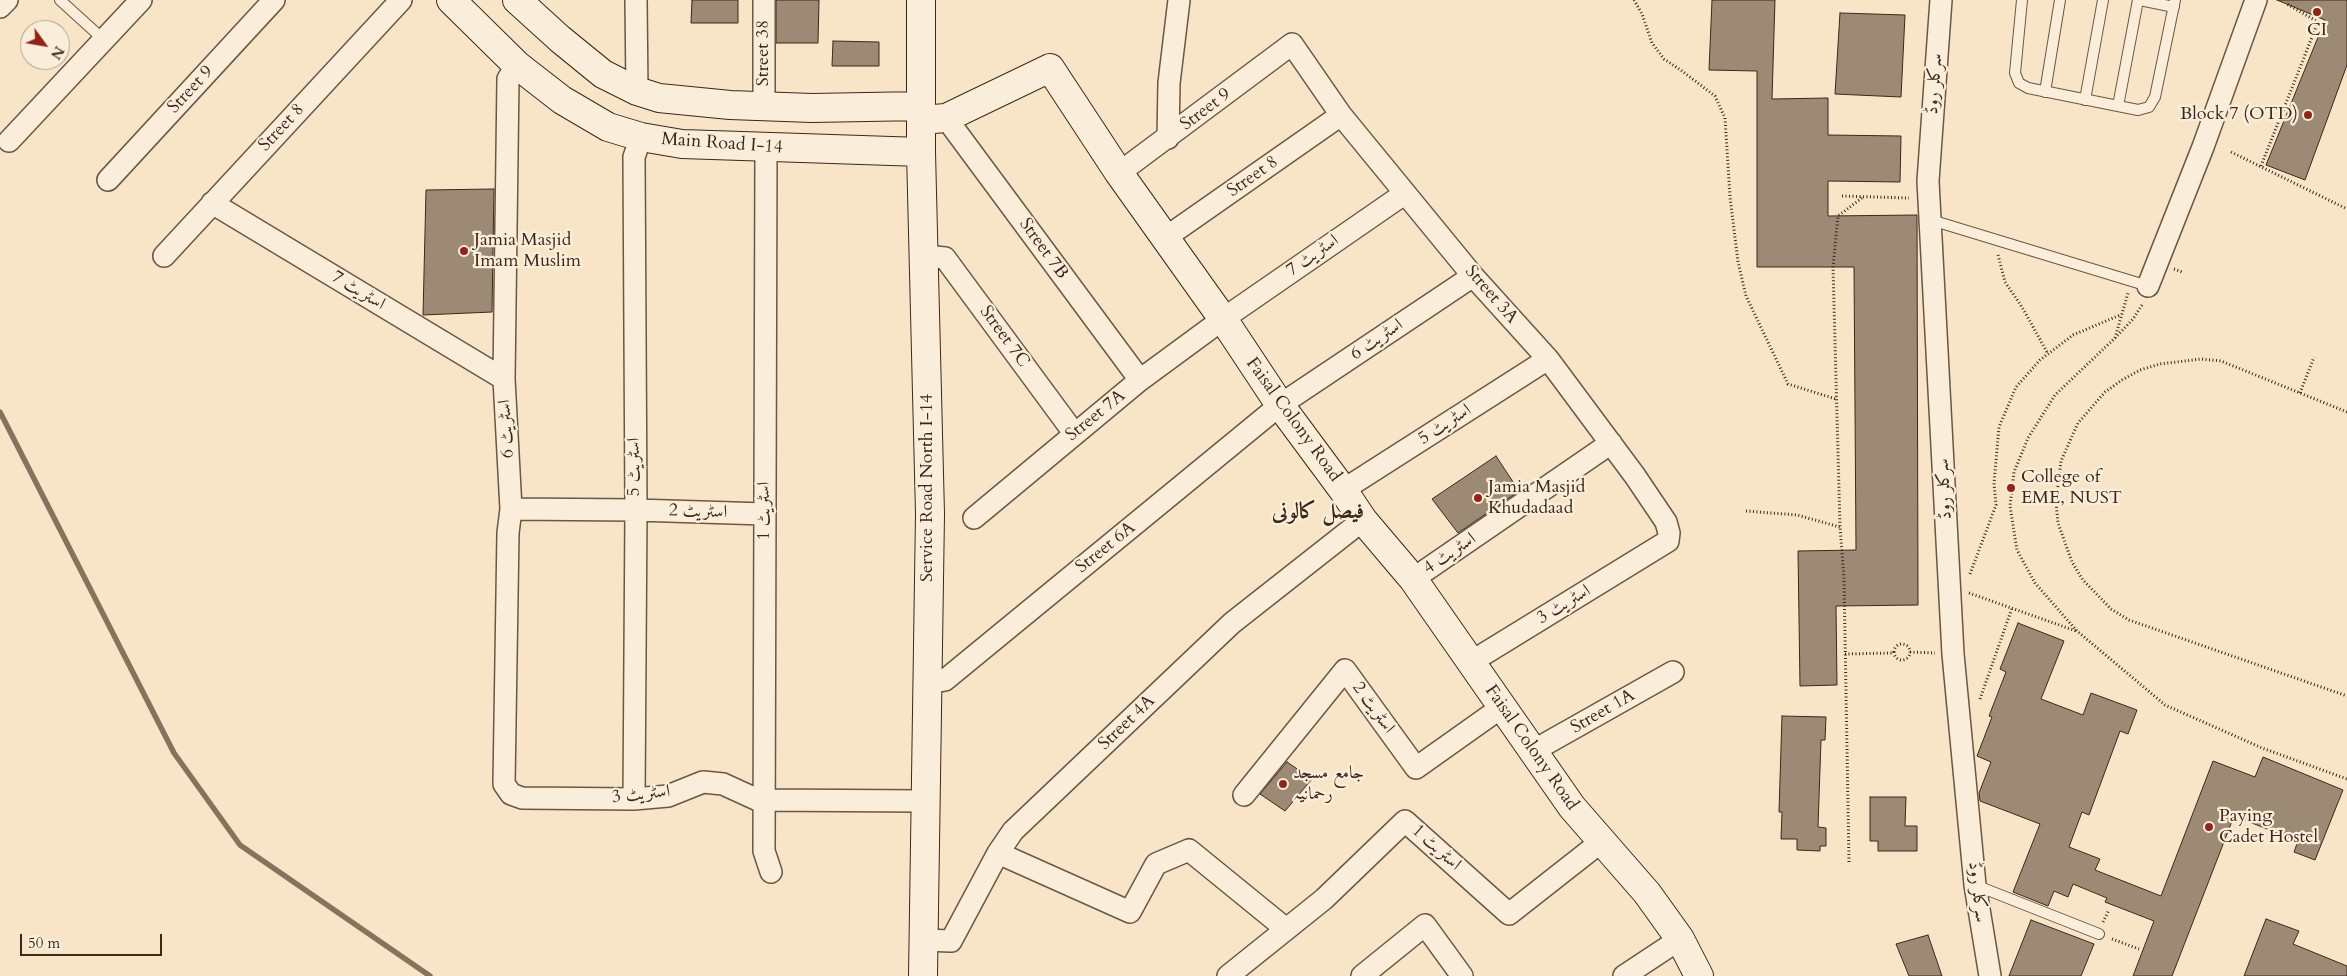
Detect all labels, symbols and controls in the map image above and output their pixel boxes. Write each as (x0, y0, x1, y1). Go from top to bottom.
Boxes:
marker: CI (2311, 6, 2323, 18)
north arrow (20, 20, 70, 70)
street label: Street 38 (753, 20, 775, 86)
place label: CI (2307, 20, 2327, 42)
text: N (46, 42, 69, 63)
street label: سرکلر روڈ (1922, 53, 1948, 115)
street label: Street 9 (164, 62, 218, 118)
street label: Street 9 (1177, 84, 1235, 136)
street label: Street 8 (255, 100, 309, 156)
place label: Block 7 (OTD) (2180, 104, 2298, 126)
marker: Block 7 (OTD) (2302, 109, 2314, 121)
street label: Main Road I-14 (660, 129, 784, 159)
street label: Street 8 (1223, 152, 1283, 202)
street label: Street 7B (1014, 215, 1072, 283)
place label: Jamia Masjid Imam Muslim (474, 230, 581, 272)
street label: اسٹریٹ 7 (1283, 230, 1343, 282)
marker: Jamia Masjid Imam Muslim (458, 245, 470, 257)
street label: Street 3A (1460, 261, 1522, 329)
street label: اسٹریٹ 7 (327, 267, 389, 315)
street label: Street 7C (974, 302, 1034, 372)
street label: اسٹریٹ 6 (1347, 315, 1407, 365)
street label: Faisal Colony Road (1241, 354, 1345, 486)
street label: Street 7A (1062, 386, 1130, 446)
street label: Service Road North I-14 (917, 394, 939, 582)
street label: اسٹریٹ 6 (495, 399, 519, 459)
street label: اسٹریٹ 5 (1414, 400, 1476, 450)
street label: اسٹریٹ 5 (624, 438, 646, 496)
street label: سرکلر روڈ (1933, 458, 1957, 520)
place label: College of EME, NUST (2021, 467, 2122, 509)
place label: Jamia Masjid Khudadaad (1488, 477, 1585, 520)
street label: اسٹریٹ 1 (754, 482, 776, 540)
marker: College of EME, NUST (2005, 482, 2017, 494)
marker: Jamia Masjid Khudadaad (1472, 492, 1484, 504)
street label: اسٹریٹ 2 (668, 500, 728, 524)
district label: فیصل کالونی (1272, 500, 1364, 526)
street label: Street 6A (1072, 518, 1140, 578)
street label: اسٹریٹ 4 (1420, 529, 1480, 579)
street label: اسٹریٹ 3 (1533, 581, 1595, 629)
street label: اسٹریٹ 2 (1347, 678, 1399, 738)
street label: Faisal Colony Road (1480, 681, 1582, 815)
street label: Street 1A (1567, 685, 1639, 739)
street label: Street 4A (1094, 691, 1160, 755)
place label: جامع مسجد رحمانیہ (1293, 763, 1364, 806)
marker: جامع مسجد رحمانیہ (1277, 778, 1289, 790)
street label: اسٹریٹ 3 (611, 781, 671, 809)
place label: Paying Cadet Hostel (2219, 806, 2318, 849)
street label: اسٹریٹ 1 (1407, 820, 1465, 876)
marker: Paying Cadet Hostel (2203, 821, 2215, 833)
street label: سرکلر روڈ (1963, 860, 1991, 924)
scale bar (22, 924, 165, 956)
text: 50 m (28, 933, 60, 953)

